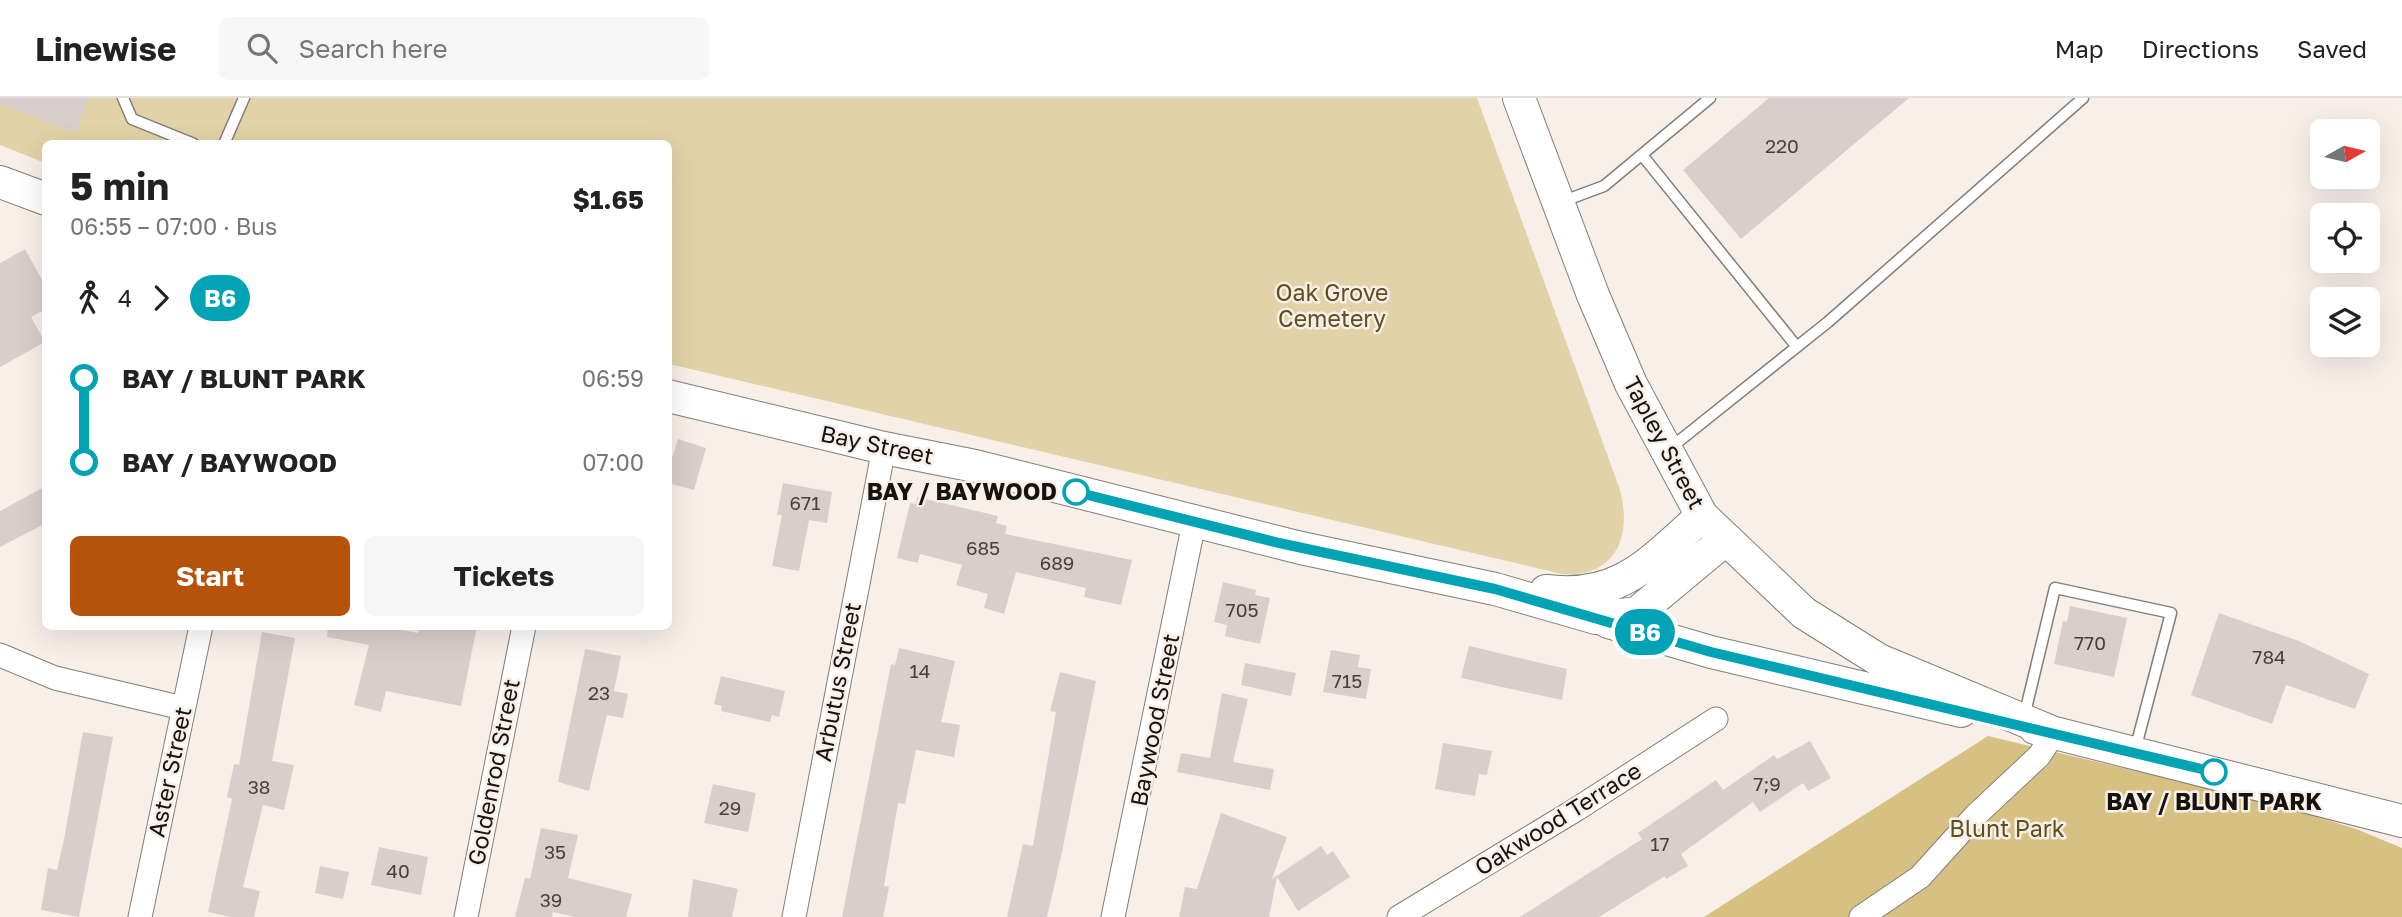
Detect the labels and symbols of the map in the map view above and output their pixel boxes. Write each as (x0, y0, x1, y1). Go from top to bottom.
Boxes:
north arrow (2310, 119, 2380, 189)
house number: 220 (1765, 134, 1799, 157)
park label: Oak Grove Cemetery (1276, 278, 1388, 332)
street label: Tapley Street (1618, 371, 1712, 514)
street label: Bay Street (818, 418, 936, 470)
place label: BAY / BAYWOOD (867, 477, 1057, 505)
marker: BAY / BAYWOOD (1063, 479, 1089, 505)
house number: 671 (790, 491, 820, 514)
house number: 685 (966, 536, 1000, 559)
house number: 689 (1040, 551, 1074, 574)
house number: 705 (1226, 598, 1258, 621)
street label: Arbutus Street (808, 600, 866, 764)
line badge: B6 (1614, 609, 1676, 655)
street label: Baywood Street (1124, 631, 1184, 809)
house number: 770 (2074, 631, 2106, 654)
house number: 784 (2252, 645, 2286, 668)
house number: 14 (910, 659, 930, 682)
house number: 715 (1332, 669, 1362, 692)
street label: Goldenrod Street (461, 676, 525, 867)
house number: 23 (588, 681, 610, 704)
street label: Aster Street (142, 704, 197, 840)
street label: Oakwood Terrace (1469, 756, 1646, 881)
marker: BAY / BLUNT PARK (2201, 759, 2227, 785)
house number: 7;9 (1753, 772, 1781, 795)
house number: 38 (248, 775, 270, 798)
place label: BAY / BLUNT PARK (2106, 787, 2322, 815)
house number: 29 (719, 796, 741, 819)
park label: Blunt Park (1949, 814, 2065, 842)
house number: 17 (1650, 832, 1670, 855)
house number: 35 (544, 840, 566, 863)
house number: 40 (386, 859, 410, 882)
house number: 39 (540, 888, 562, 911)

